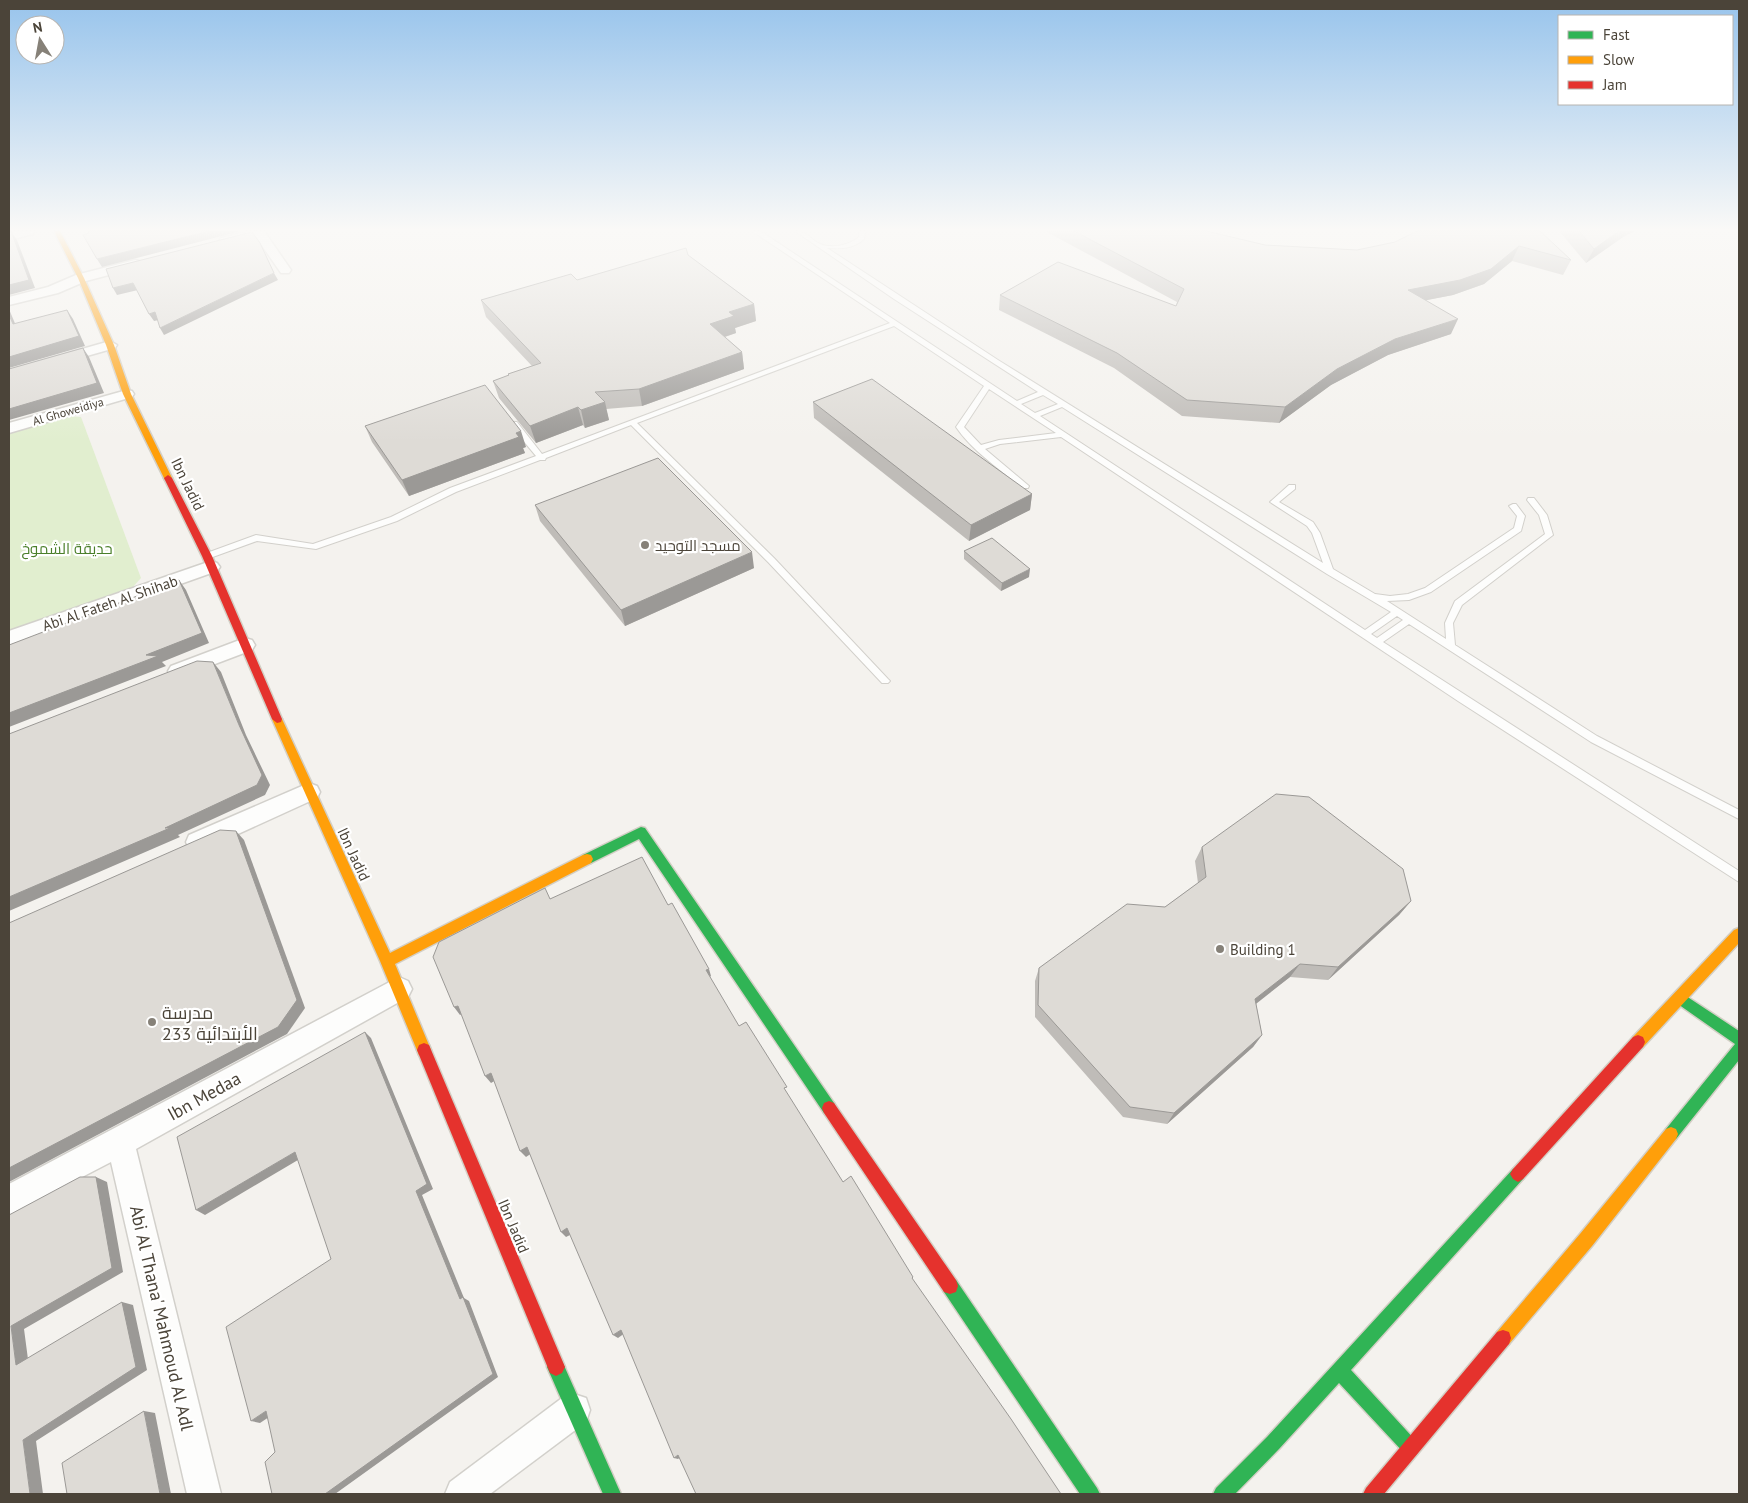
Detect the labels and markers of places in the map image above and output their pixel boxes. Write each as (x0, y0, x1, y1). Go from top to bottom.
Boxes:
place label: مسجد التوحيد (655, 536, 741, 555)
marker: مسجد التوحيد (639, 539, 651, 551)
place label: Building 1 (1230, 940, 1296, 959)
marker: Building 1 (1214, 943, 1226, 955)
place label: مدرسة الأبتدائية 233 (162, 1001, 258, 1045)
marker: مدرسة الأبتدائية 233 (146, 1016, 158, 1028)

